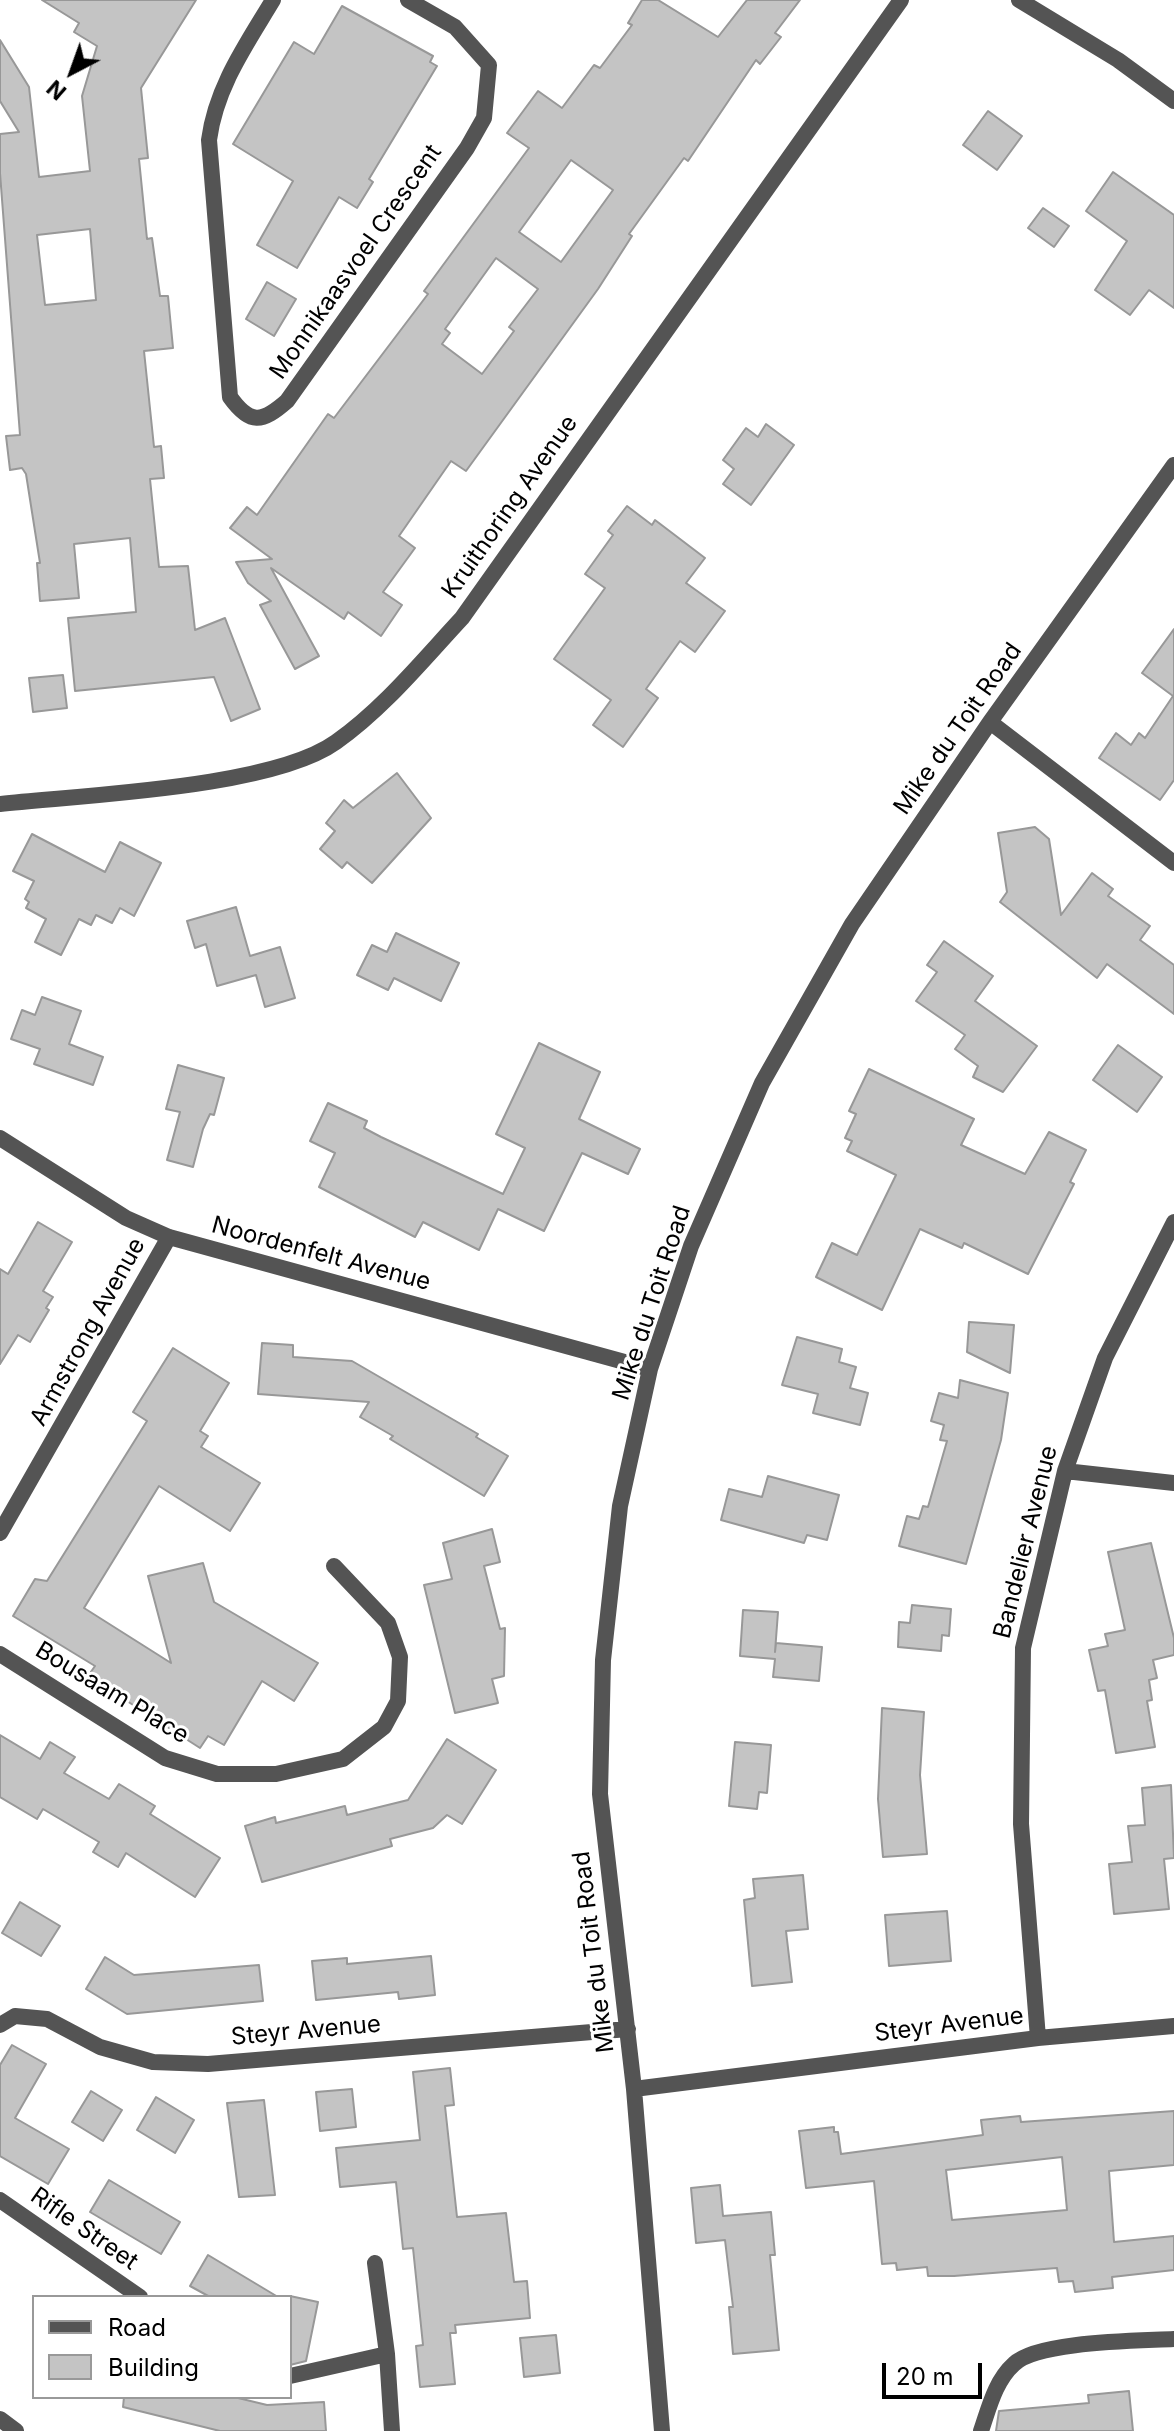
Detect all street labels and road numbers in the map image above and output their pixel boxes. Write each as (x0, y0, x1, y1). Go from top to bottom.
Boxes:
street label: Monnikaasvoel Crescent (264, 139, 448, 385)
street label: Kruithoring Avenue (436, 410, 584, 604)
street label: Mike du Toit Road (888, 638, 1028, 820)
street label: Mike du Toit Road (607, 1202, 697, 1404)
street label: Noordenfelt Avenue (208, 1211, 434, 1297)
street label: Armstrong Avenue (24, 1233, 152, 1431)
street label: Bandelier Avenue (988, 1443, 1064, 1641)
street label: Bousaam Place (30, 1636, 194, 1750)
street label: Mike du Toit Road (567, 1850, 621, 2054)
street label: Steyr Avenue (873, 2002, 1025, 2048)
street label: Steyr Avenue (230, 2010, 382, 2052)
street label: Rifle Street (25, 2182, 143, 2276)

